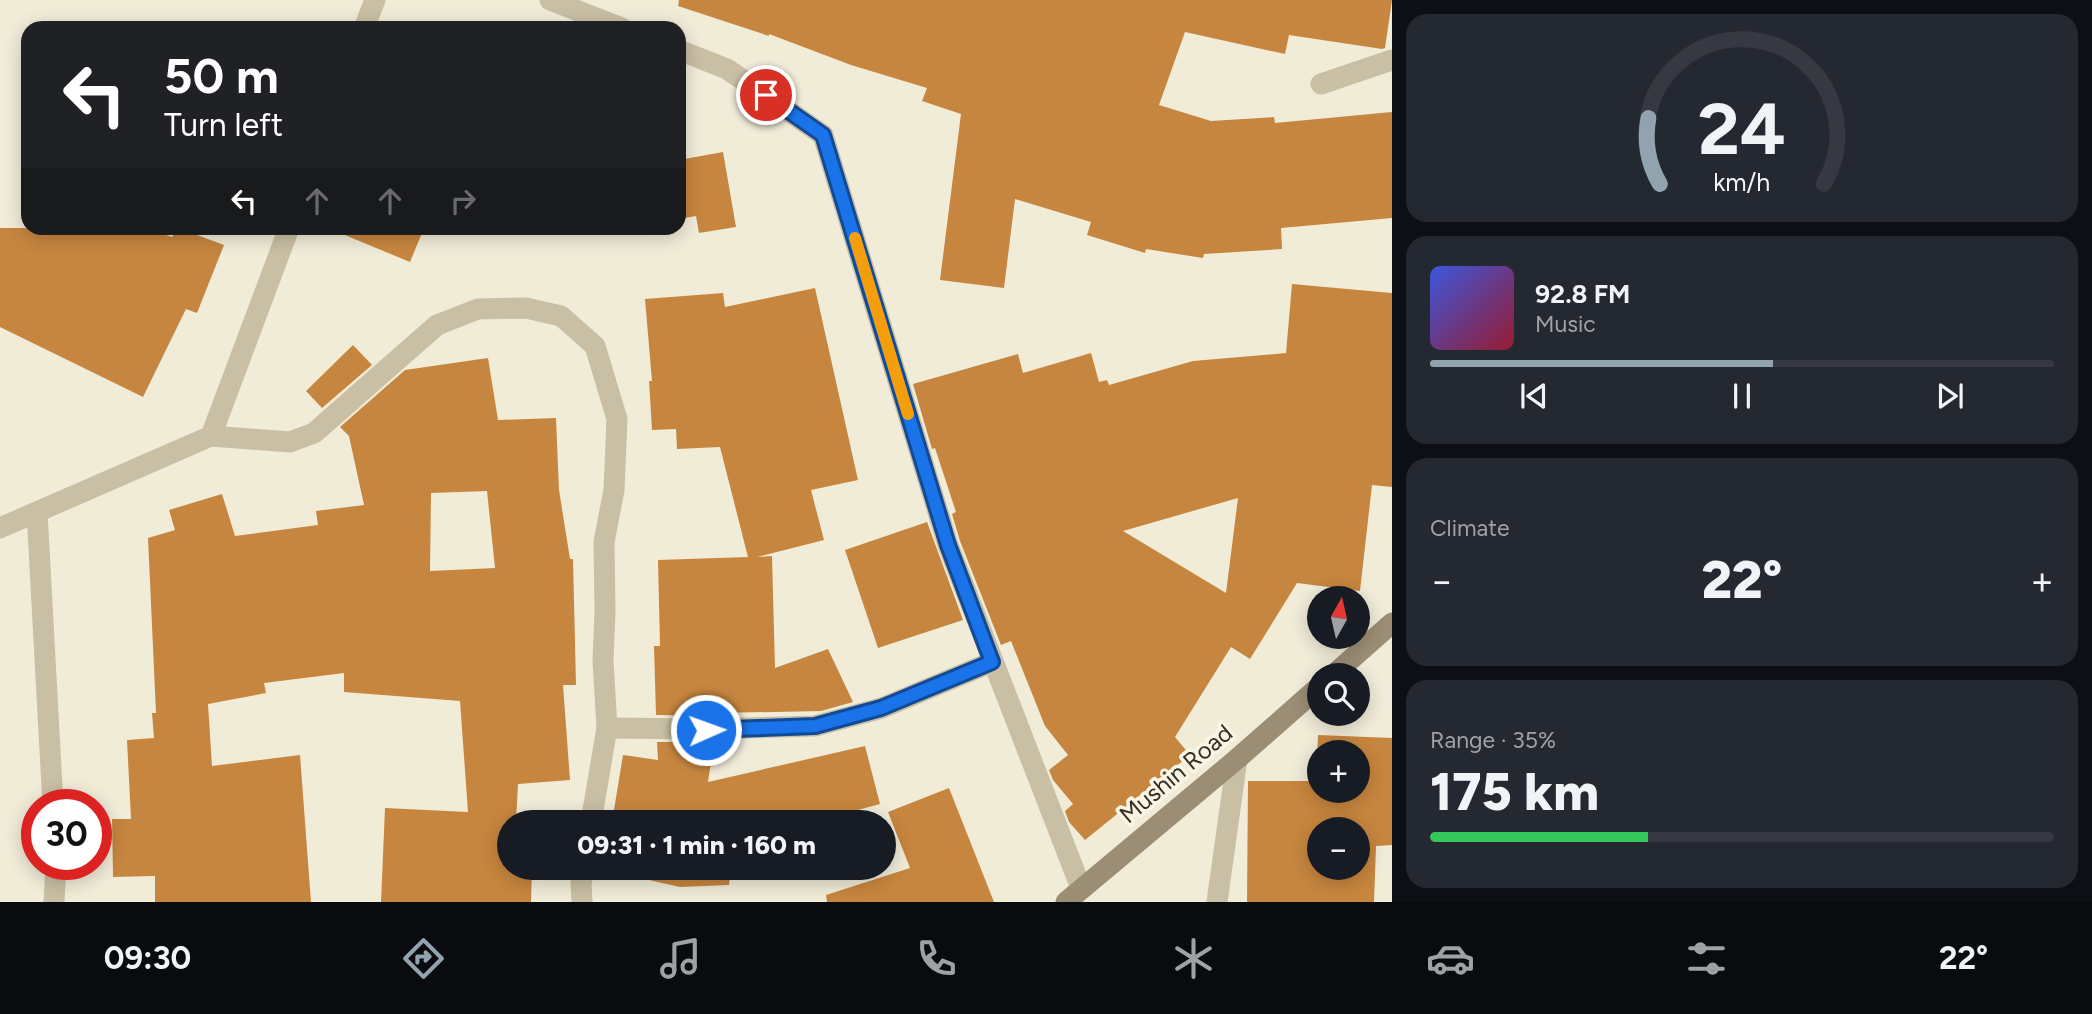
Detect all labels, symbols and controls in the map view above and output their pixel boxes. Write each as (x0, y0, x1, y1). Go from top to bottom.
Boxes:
text: 50 m (164, 46, 279, 105)
icon: left (49, 49, 140, 140)
pin (736, 65, 796, 125)
icon: arrive (747, 76, 785, 114)
text: 24 (1698, 85, 1786, 172)
text: Turn left (164, 106, 283, 144)
text: km/h (1713, 167, 1771, 197)
icon: left (225, 182, 263, 220)
icon: ahead (298, 182, 336, 220)
icon: ahead (371, 182, 409, 220)
icon: right (444, 182, 482, 220)
text: 92.8 FM (1535, 278, 1630, 310)
text: Music (1535, 310, 1596, 338)
icon: previous (1515, 377, 1553, 415)
icon: pause (1723, 377, 1761, 415)
icon: next (1931, 377, 1969, 415)
text: Climate (1430, 514, 1509, 542)
text: 22° (1701, 549, 1783, 611)
text: − (1430, 558, 1454, 604)
text: + (2030, 558, 2054, 604)
north arrow (1307, 586, 1370, 649)
map controls (1307, 586, 1370, 880)
button: search (1307, 663, 1370, 726)
position arrow (669, 693, 743, 767)
street label: Mushin Road (1113, 718, 1238, 829)
text: Range · 35% (1430, 726, 1556, 754)
button: + (1307, 740, 1370, 803)
text: 175 km (1430, 761, 1599, 823)
speed limit sign: 30 (21, 789, 112, 880)
button: − (1307, 817, 1370, 880)
text: 09:31 · 1 min · 160 m (577, 829, 816, 861)
icon: directions (399, 934, 448, 983)
icon: music (656, 934, 705, 983)
icon: phone (912, 934, 961, 983)
icon: climate (1169, 934, 1218, 983)
icon: car (1426, 934, 1475, 983)
icon: filters (1682, 934, 1731, 983)
text: 09:30 (104, 939, 191, 977)
text: 22° (1939, 939, 1988, 977)

